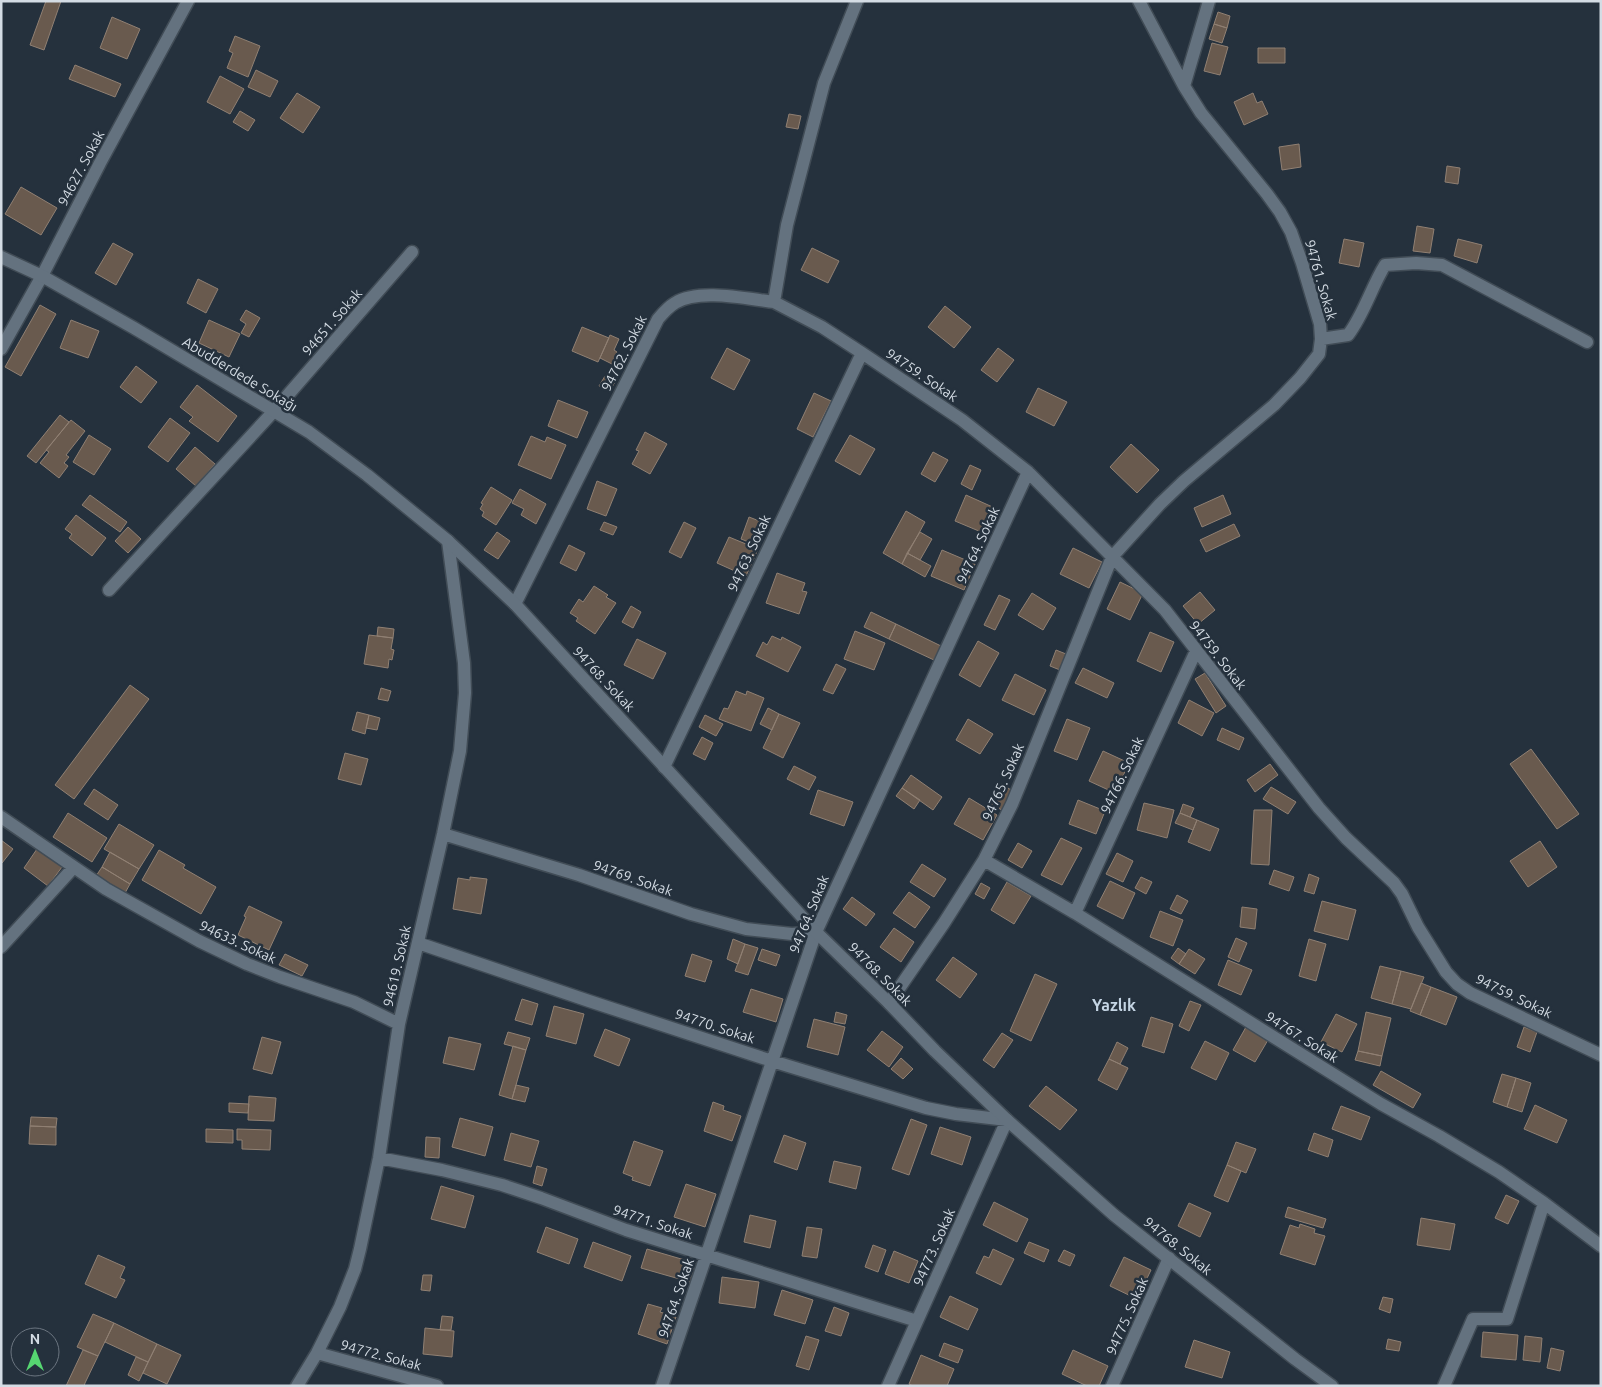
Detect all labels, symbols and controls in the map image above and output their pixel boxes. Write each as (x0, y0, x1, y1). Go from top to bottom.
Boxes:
street label: 94627. Sokak (54, 128, 108, 208)
street label: 94761. Sokak (1302, 238, 1340, 322)
street label: 94651. Sokak (299, 285, 365, 359)
street label: 94762. Sokak (598, 312, 650, 394)
street label: Abudderdede Sokağı (180, 333, 300, 415)
street label: 94759. Sokak (883, 345, 961, 405)
street label: 94764. Sokak (953, 504, 1003, 586)
street label: 94763. Sokak (724, 512, 774, 594)
street label: 94759. Sokak (1186, 617, 1250, 693)
street label: 94768. Sokak (570, 643, 638, 715)
street label: 94766. Sokak (1097, 734, 1147, 816)
street label: 94765. Sokak (979, 741, 1027, 823)
street label: 94769. Sokak (591, 857, 675, 899)
street label: 94764. Sokak (786, 873, 832, 955)
street label: 94633. Sokak (197, 917, 279, 967)
street label: 94619. Sokak (380, 924, 414, 1008)
street label: 94768. Sokak (845, 939, 915, 1009)
street label: 94759. Sokak (1473, 971, 1555, 1021)
district label: Yazlık (1092, 996, 1136, 1014)
street label: 94770. Sokak (673, 1006, 757, 1046)
street label: 94767. Sokak (1263, 1008, 1341, 1066)
street label: 94771. Sokak (611, 1202, 695, 1242)
street label: 94773. Sokak (910, 1206, 958, 1288)
street label: 94768. Sokak (1141, 1214, 1215, 1278)
street label: 94764. Sokak (655, 1256, 697, 1340)
street label: 94775. Sokak (1103, 1275, 1151, 1357)
north arrow (10, 1327, 60, 1377)
text: N (30, 1331, 40, 1347)
street label: 94772. Sokak (339, 1337, 423, 1373)

